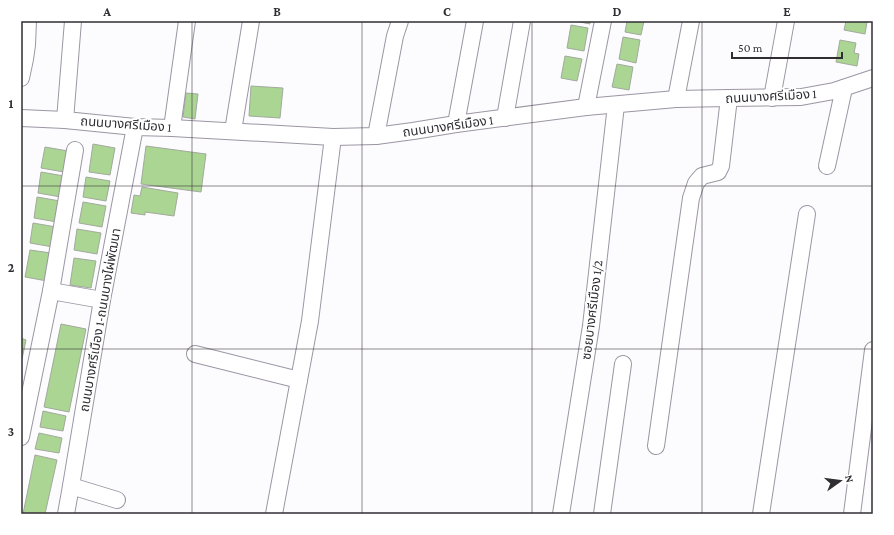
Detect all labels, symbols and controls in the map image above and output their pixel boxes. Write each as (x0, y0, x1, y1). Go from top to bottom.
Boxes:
text: A (102, 4, 111, 19)
text: B (273, 4, 281, 19)
text: C (443, 4, 451, 19)
text: D (613, 4, 622, 19)
text: E (783, 4, 791, 19)
scale bar (732, 34, 842, 60)
text: 50 m (738, 41, 763, 55)
street label: ถนนบางศรีเมือง 1 (725, 86, 817, 106)
text: 1 (9, 96, 14, 111)
street label: ถนนบางศรีเมือง 1 (402, 112, 494, 140)
street label: ถนนบางศรีเมือง 1 (80, 113, 172, 135)
street label: ถนนบางศรีเมือง 1-ถนนบางไผ่พัฒนา (76, 227, 124, 413)
street label: ซอยบางศรีเมือง 1/2 (578, 259, 606, 361)
text: 2 (8, 260, 15, 275)
text: 3 (8, 424, 14, 439)
north arrow (820, 461, 860, 501)
text: N (843, 473, 857, 484)

